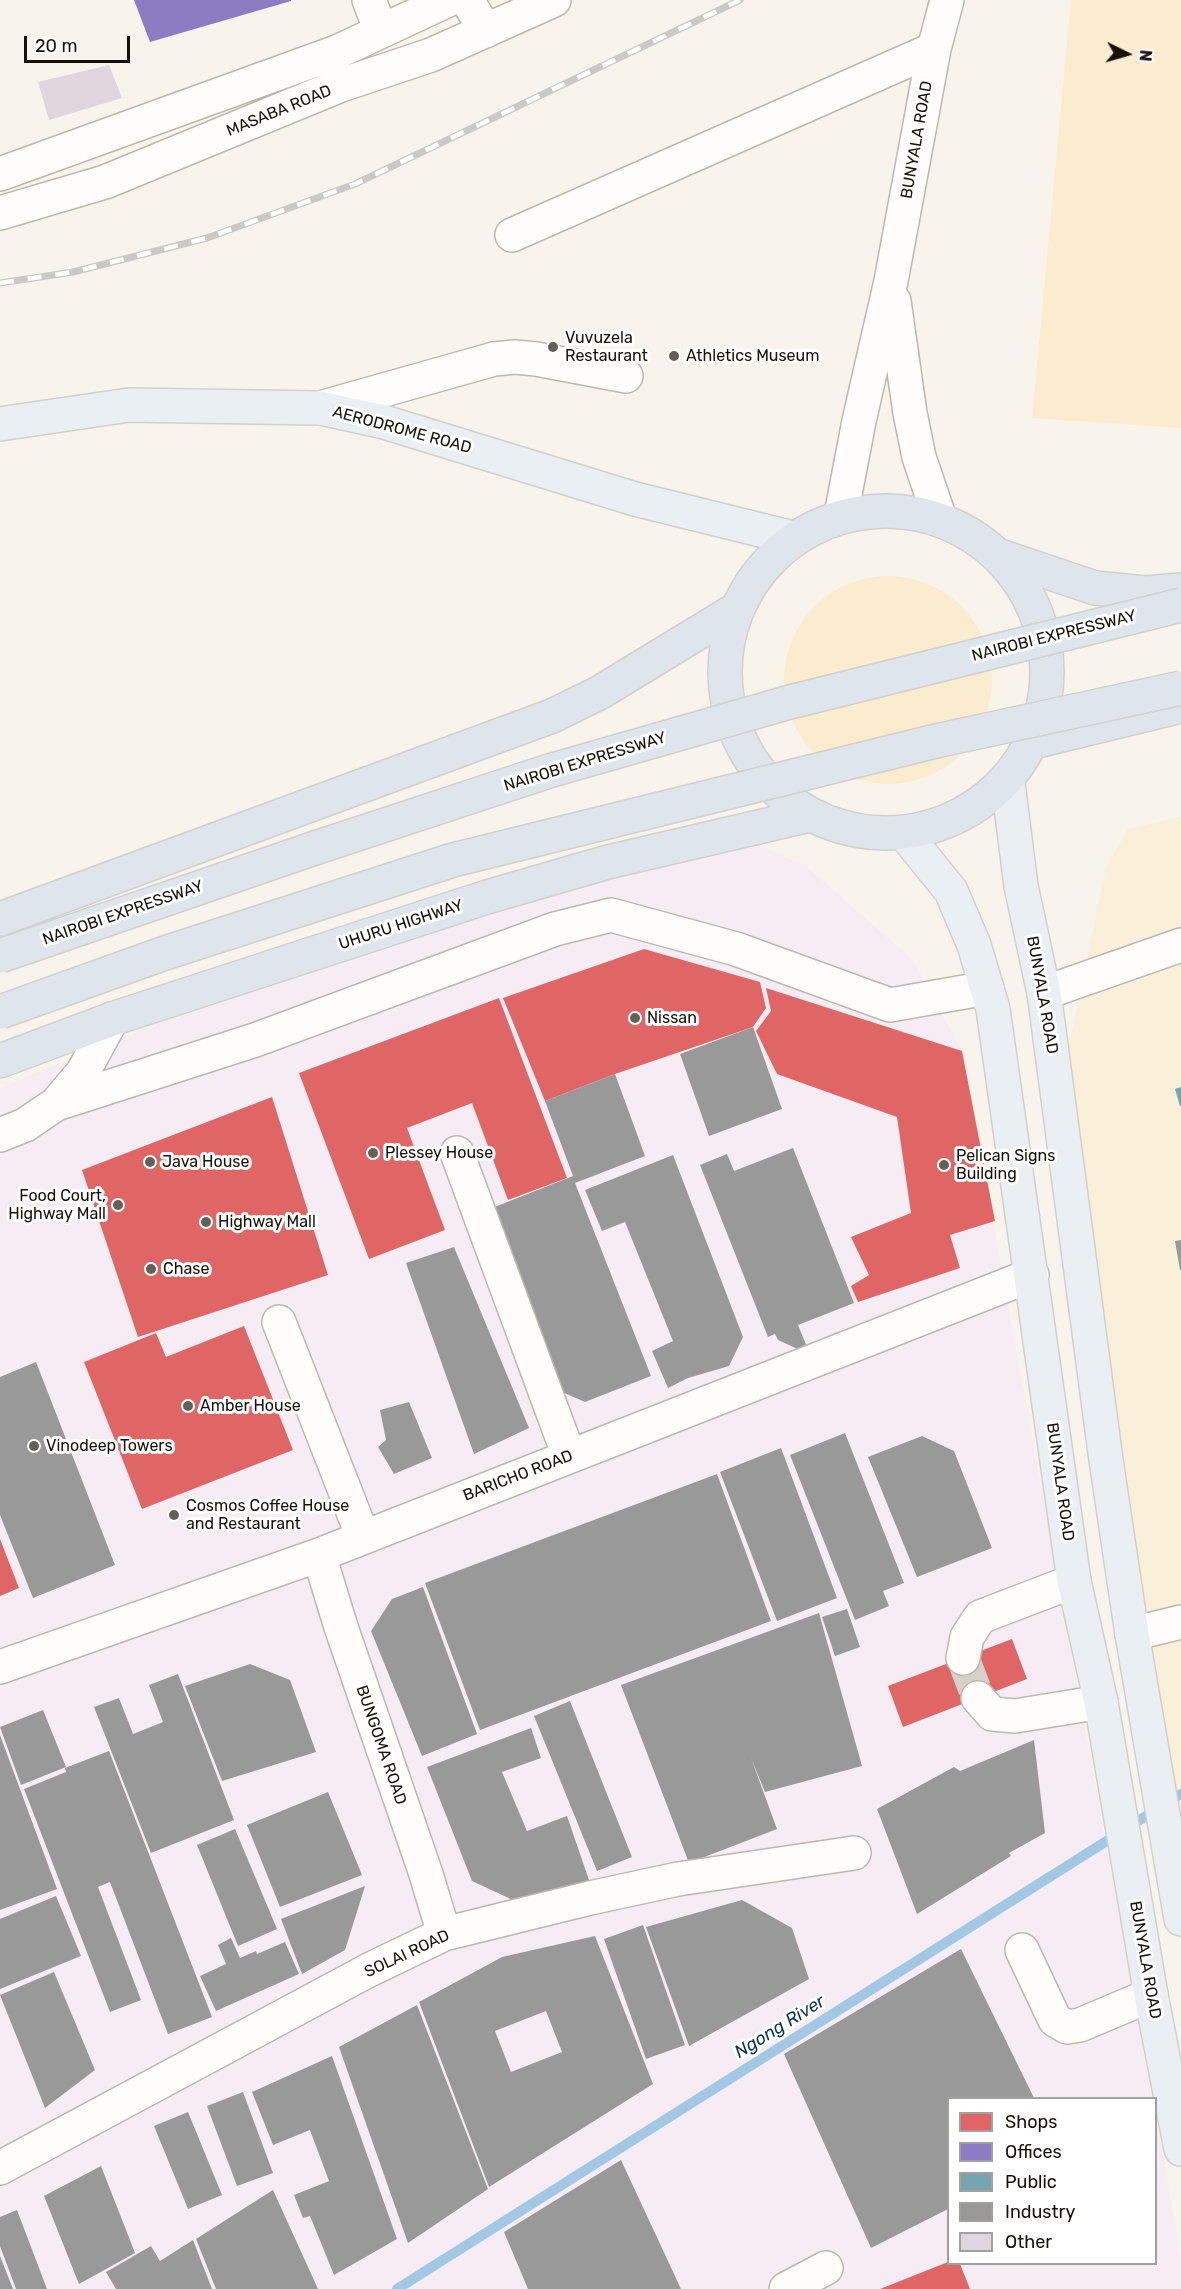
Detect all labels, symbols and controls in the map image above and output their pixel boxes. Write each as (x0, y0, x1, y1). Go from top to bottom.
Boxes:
scale bar (27, 24, 134, 62)
north arrow (1097, 24, 1157, 84)
text: 20 m (35, 35, 77, 57)
text: N (1135, 49, 1155, 62)
street label: BUNYALA ROAD (897, 80, 937, 200)
street label: MASABA ROAD (224, 81, 334, 141)
place label: Vuvuzela Restaurant (565, 328, 648, 366)
marker: Vuvuzela Restaurant (546, 340, 560, 354)
place label: Athletics Museum (686, 346, 819, 366)
marker: Athletics Museum (667, 349, 681, 363)
street label: AERODROME ROAD (330, 402, 474, 458)
street label: NAIROBI EXPRESSWAY (970, 606, 1138, 666)
street label: NAIROBI EXPRESSWAY (501, 728, 669, 796)
street label: NAIROBI EXPRESSWAY (40, 876, 206, 950)
street label: UHURU HIGHWAY (336, 896, 466, 954)
street label: BUNYALA ROAD (1022, 935, 1062, 1055)
place label: Nissan (647, 1008, 697, 1028)
marker: Nissan (628, 1011, 642, 1025)
place label: Plessey House (385, 1143, 493, 1163)
marker: Plessey House (366, 1146, 380, 1160)
place label: Pelican Signs Building (956, 1146, 1055, 1184)
place label: Java House (162, 1152, 249, 1172)
marker: Java House (143, 1155, 157, 1169)
marker: Pelican Signs Building (937, 1158, 951, 1172)
place label: Food Court, Highway Mall (8, 1186, 106, 1224)
marker: Food Court, Highway Mall (111, 1198, 125, 1212)
place label: Highway Mall (218, 1212, 316, 1232)
marker: Highway Mall (199, 1215, 213, 1229)
place label: Chase (163, 1259, 209, 1279)
marker: Chase (144, 1262, 158, 1276)
place label: Amber House (200, 1396, 301, 1416)
marker: Amber House (181, 1399, 195, 1413)
street label: BUNYALA ROAD (1042, 1422, 1078, 1542)
place label: Vinodeep Towers (46, 1436, 173, 1456)
marker: Vinodeep Towers (27, 1439, 41, 1453)
street label: BARICHO ROAD (461, 1446, 575, 1506)
place label: Cosmos Coffee House and Restaurant (186, 1496, 349, 1534)
marker: Cosmos Coffee House and Restaurant (167, 1508, 181, 1522)
street label: BUNGOMA ROAD (352, 1683, 410, 1807)
street label: BUNYALA ROAD (1125, 1900, 1165, 2020)
street label: SOLAI ROAD (361, 1926, 453, 1982)
water label: Ngong River (731, 1991, 829, 2063)
legend (947, 2097, 1157, 2265)
text: Shops (1005, 2111, 1057, 2133)
text: Offices (1005, 2141, 1062, 2163)
text: Public (1005, 2171, 1057, 2193)
text: Industry (1005, 2201, 1075, 2223)
text: Other (1005, 2231, 1052, 2253)

